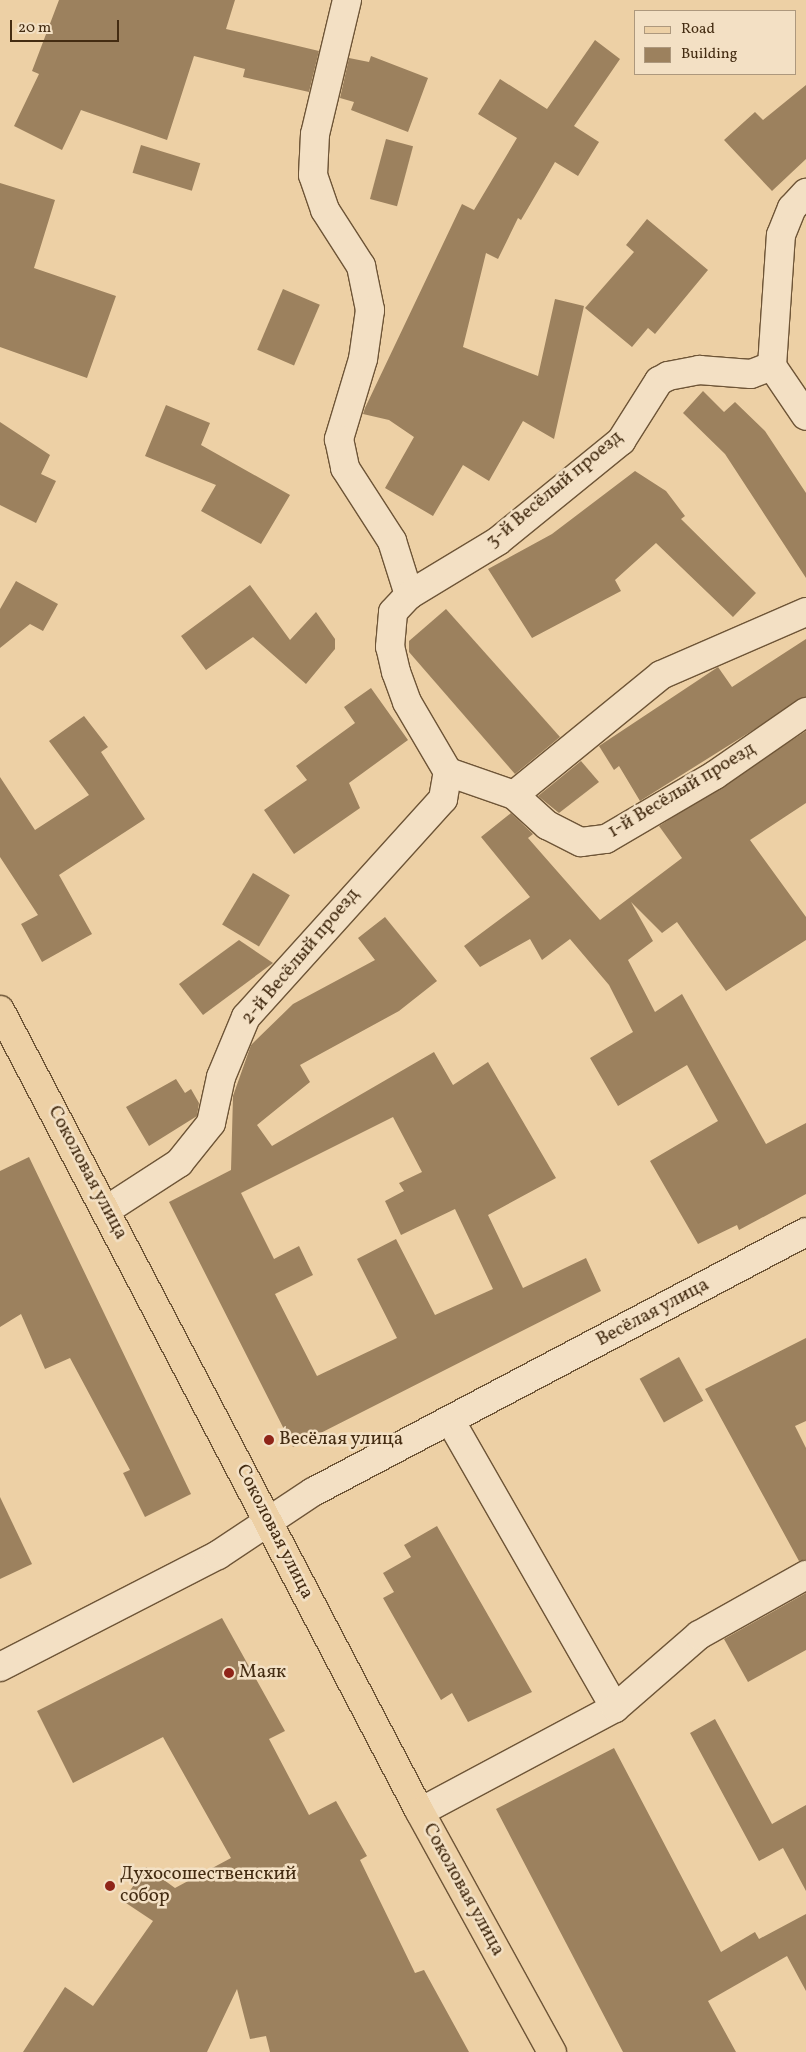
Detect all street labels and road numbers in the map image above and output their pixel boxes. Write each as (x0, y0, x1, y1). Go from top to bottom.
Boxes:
street label: 3-й Весёлый проезд (482, 426, 628, 554)
street label: 1-й Весёлый проезд (604, 738, 760, 844)
street label: 2-й Весёлый проезд (237, 884, 365, 1030)
street label: Соколовая улица (42, 1102, 132, 1244)
street label: Весёлая улица (593, 1274, 713, 1352)
street label: Соколовая улица (230, 1461, 318, 1603)
street label: Соколовая улица (417, 1819, 509, 1961)

